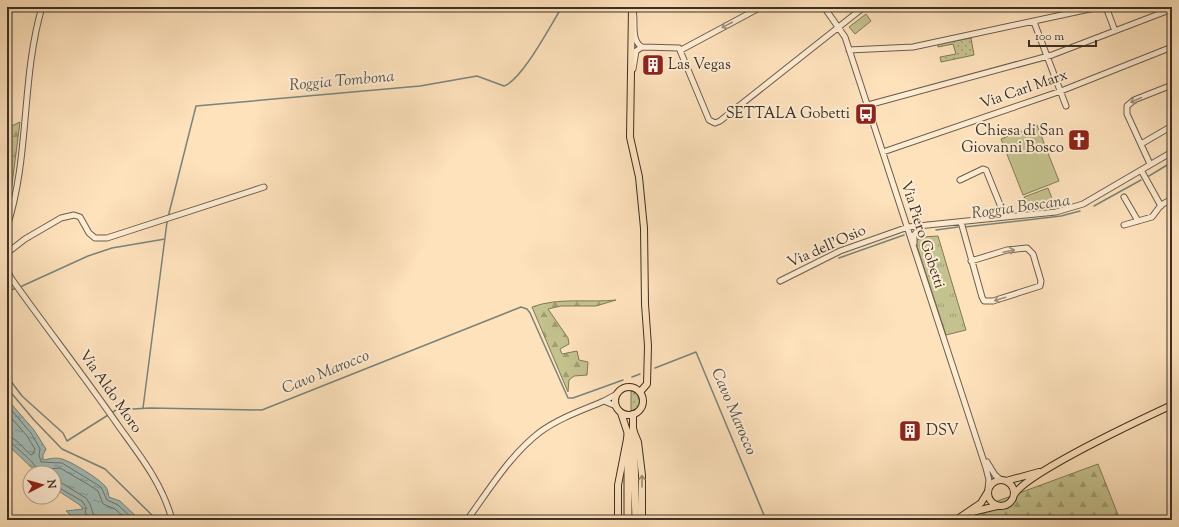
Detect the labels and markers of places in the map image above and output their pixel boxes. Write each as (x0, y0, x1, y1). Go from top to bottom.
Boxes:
building icon: Las Vegas (640, 52, 666, 78)
place label: Las Vegas (668, 55, 731, 76)
bus stop icon: SETTALA Gobetti (853, 101, 879, 127)
place label: SETTALA Gobetti (726, 104, 850, 125)
place label: Chiesa di San Giovanni Bosco (961, 121, 1064, 159)
church icon: Chiesa di San Giovanni Bosco (1066, 127, 1092, 153)
building icon: DSV (897, 418, 923, 444)
place label: DSV (926, 421, 959, 442)

